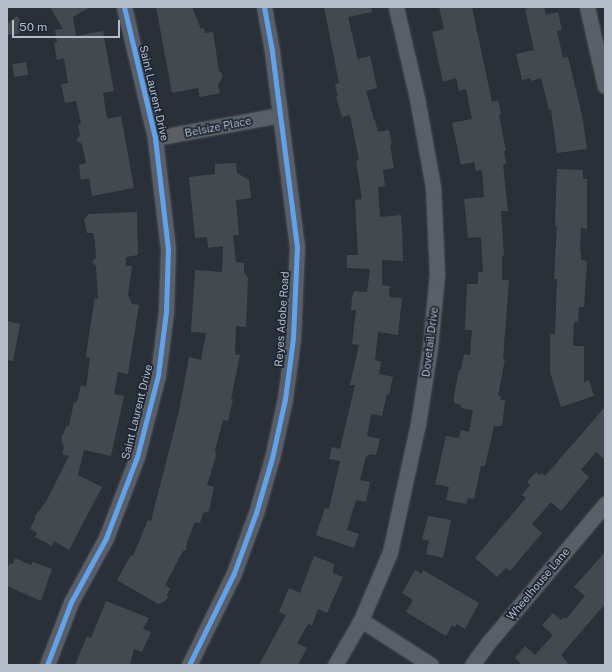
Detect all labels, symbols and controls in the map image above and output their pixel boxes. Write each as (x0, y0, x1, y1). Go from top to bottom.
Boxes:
scale bar (14, 12, 122, 38)
text: 50 m (19, 20, 47, 34)
street label: Saint Laurent Drive (137, 44, 171, 142)
street label: Belsize Place (183, 114, 253, 140)
street label: Reyes Adobe Road (272, 271, 292, 367)
street label: Dovetail Drive (419, 306, 441, 378)
street label: Saint Laurent Drive (119, 363, 155, 461)
street label: Wheelhouse Lane (504, 545, 572, 623)

